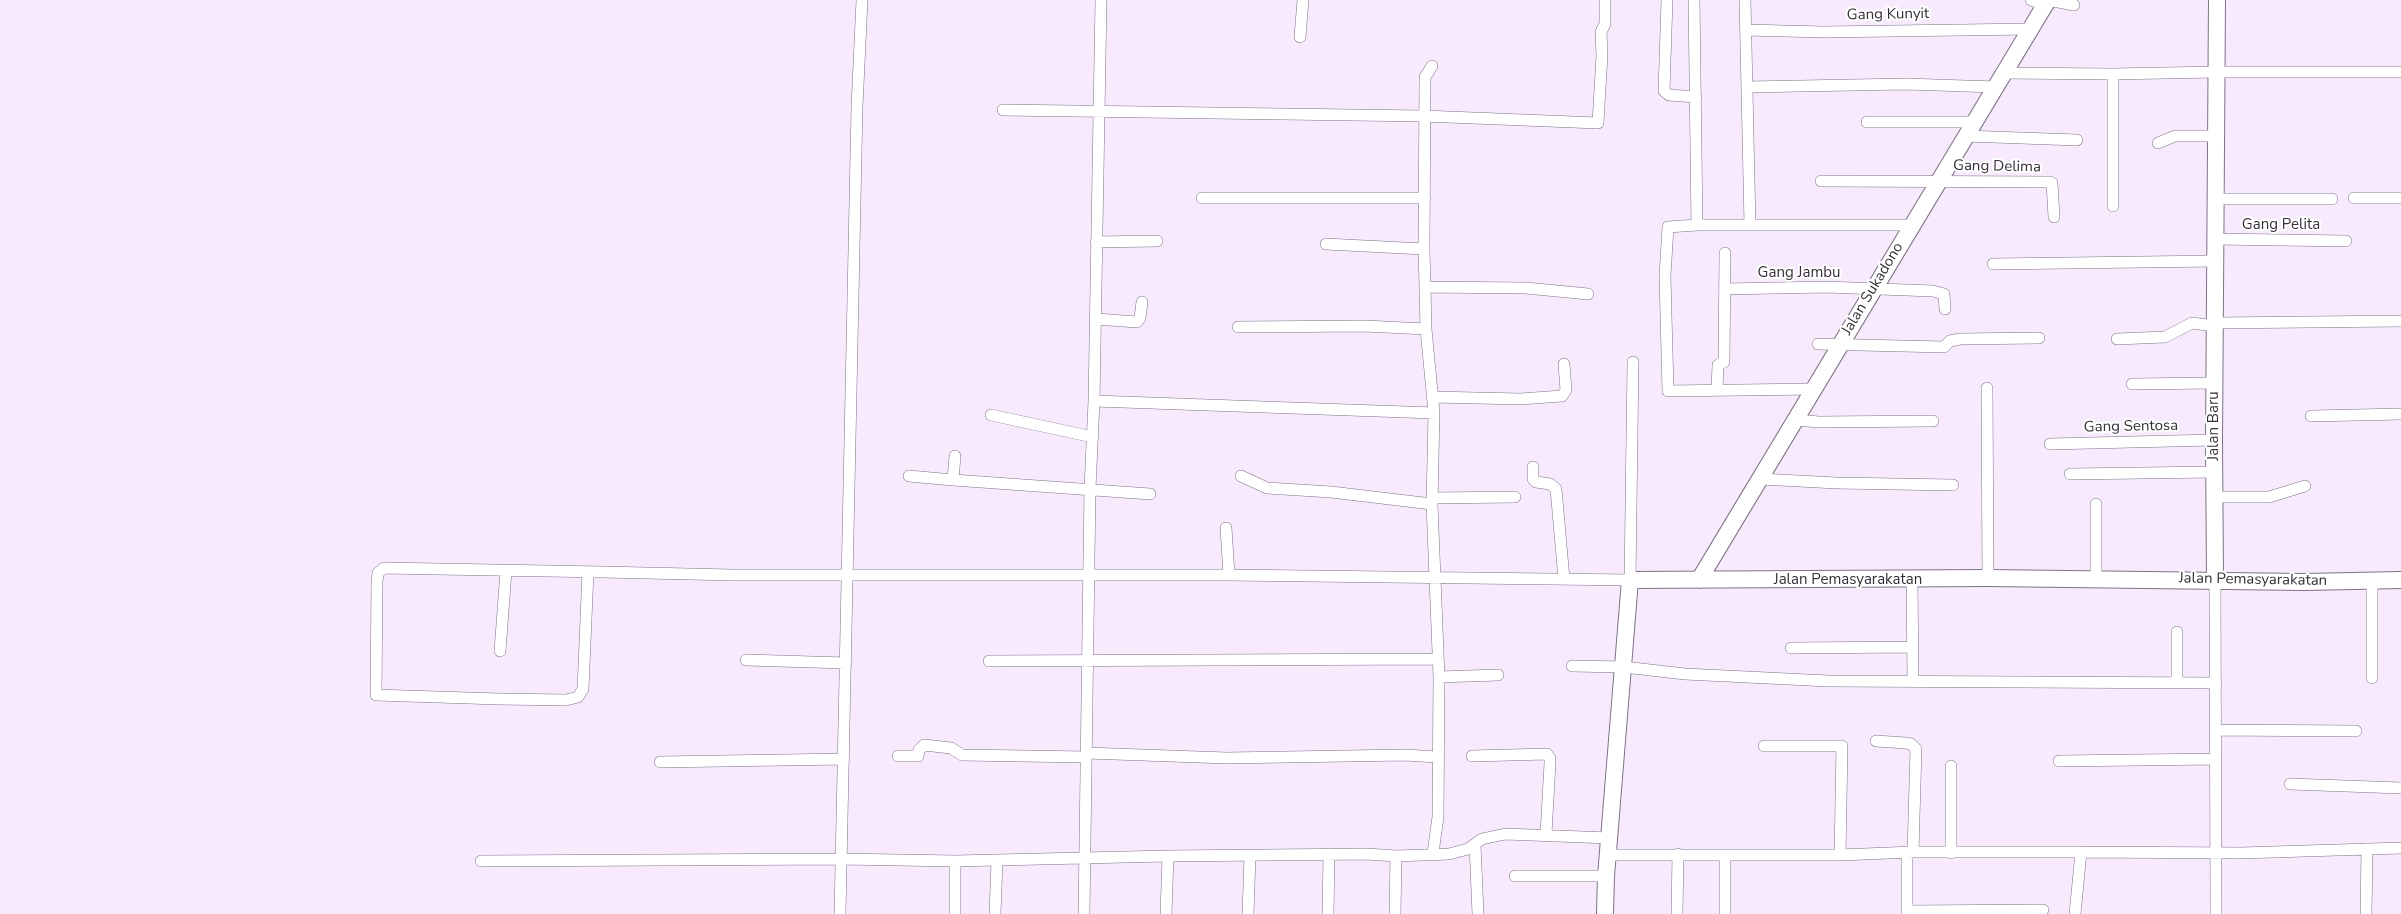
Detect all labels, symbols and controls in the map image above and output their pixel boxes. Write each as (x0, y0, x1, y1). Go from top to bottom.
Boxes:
street label: Gang Kunyit (1847, 5, 1929, 25)
street label: Gang Delima (1953, 157, 2041, 177)
street label: Gang Pelita (2242, 216, 2320, 234)
street label: Jalan Sukadono (1838, 240, 1908, 338)
street label: Gang Jambu (1758, 264, 1840, 282)
street label: Jalan Baru (2205, 391, 2223, 461)
street label: Gang Sentosa (2084, 417, 2178, 437)
street label: Jalan Pemasyarakatan (2179, 570, 2327, 590)
street label: Jalan Pemasyarakatan (1774, 571, 1922, 589)

